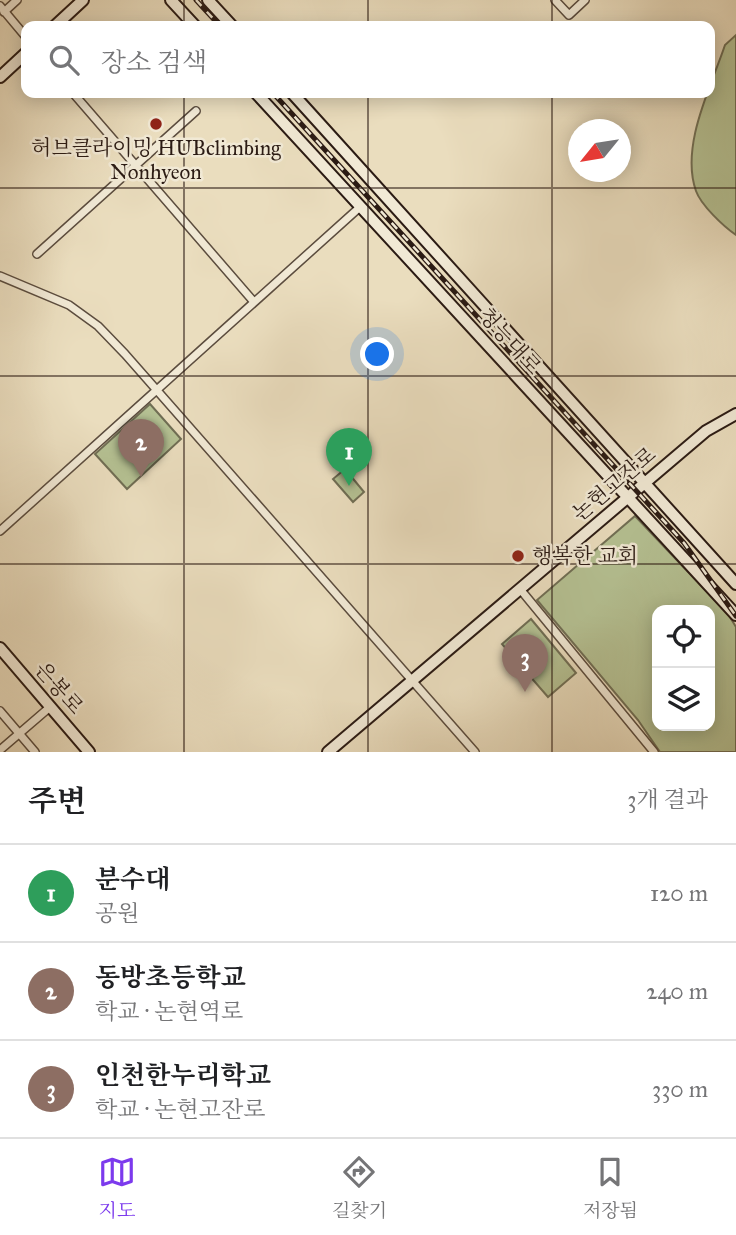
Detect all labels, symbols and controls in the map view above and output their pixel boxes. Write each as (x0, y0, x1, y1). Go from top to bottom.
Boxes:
search box (21, 21, 715, 98)
icon: search (45, 41, 83, 79)
text: 장소 검색 (101, 46, 207, 78)
marker: 허브클라이밍 HUBclimbing Nonhyeon (148, 116, 164, 132)
north arrow (568, 119, 631, 182)
place label: 허브클라이밍 HUBclimbing Nonhyeon (31, 135, 281, 185)
street label: 청능대로 (473, 302, 547, 380)
your location (360, 337, 394, 371)
pin: 2 (118, 419, 164, 477)
pin: 1 (326, 428, 372, 486)
street label: 논현고잔로 (567, 441, 661, 527)
place label: 행복한 교회 (532, 543, 638, 569)
marker: 행복한 교회 (510, 548, 526, 564)
map controls (652, 605, 715, 731)
button: locate (652, 605, 715, 668)
pin: 3 (502, 634, 548, 692)
street label: 은봉로 (29, 657, 89, 719)
button: layers (652, 668, 715, 731)
text: 주변 (28, 783, 86, 819)
text: 3개 결과 (627, 785, 708, 813)
text: 분수대 (95, 863, 170, 895)
text: 1 (46, 879, 56, 907)
text: 120 m (650, 879, 708, 907)
text: 공원 (95, 899, 139, 927)
text: 동방초등학교 (95, 961, 246, 993)
text: 2 (45, 977, 57, 1005)
text: 240 m (646, 977, 708, 1005)
text: 학교 · 논현역로 (95, 997, 243, 1025)
text: 인천한누리학교 (95, 1059, 271, 1091)
text: 3 (46, 1075, 56, 1103)
text: 330 m (652, 1075, 708, 1103)
text: 학교 · 논현고잔로 (95, 1095, 265, 1123)
tab: 지도 (98, 1153, 136, 1222)
tab: 길찾기 (332, 1153, 387, 1222)
tab: 저장됨 (583, 1153, 638, 1222)

